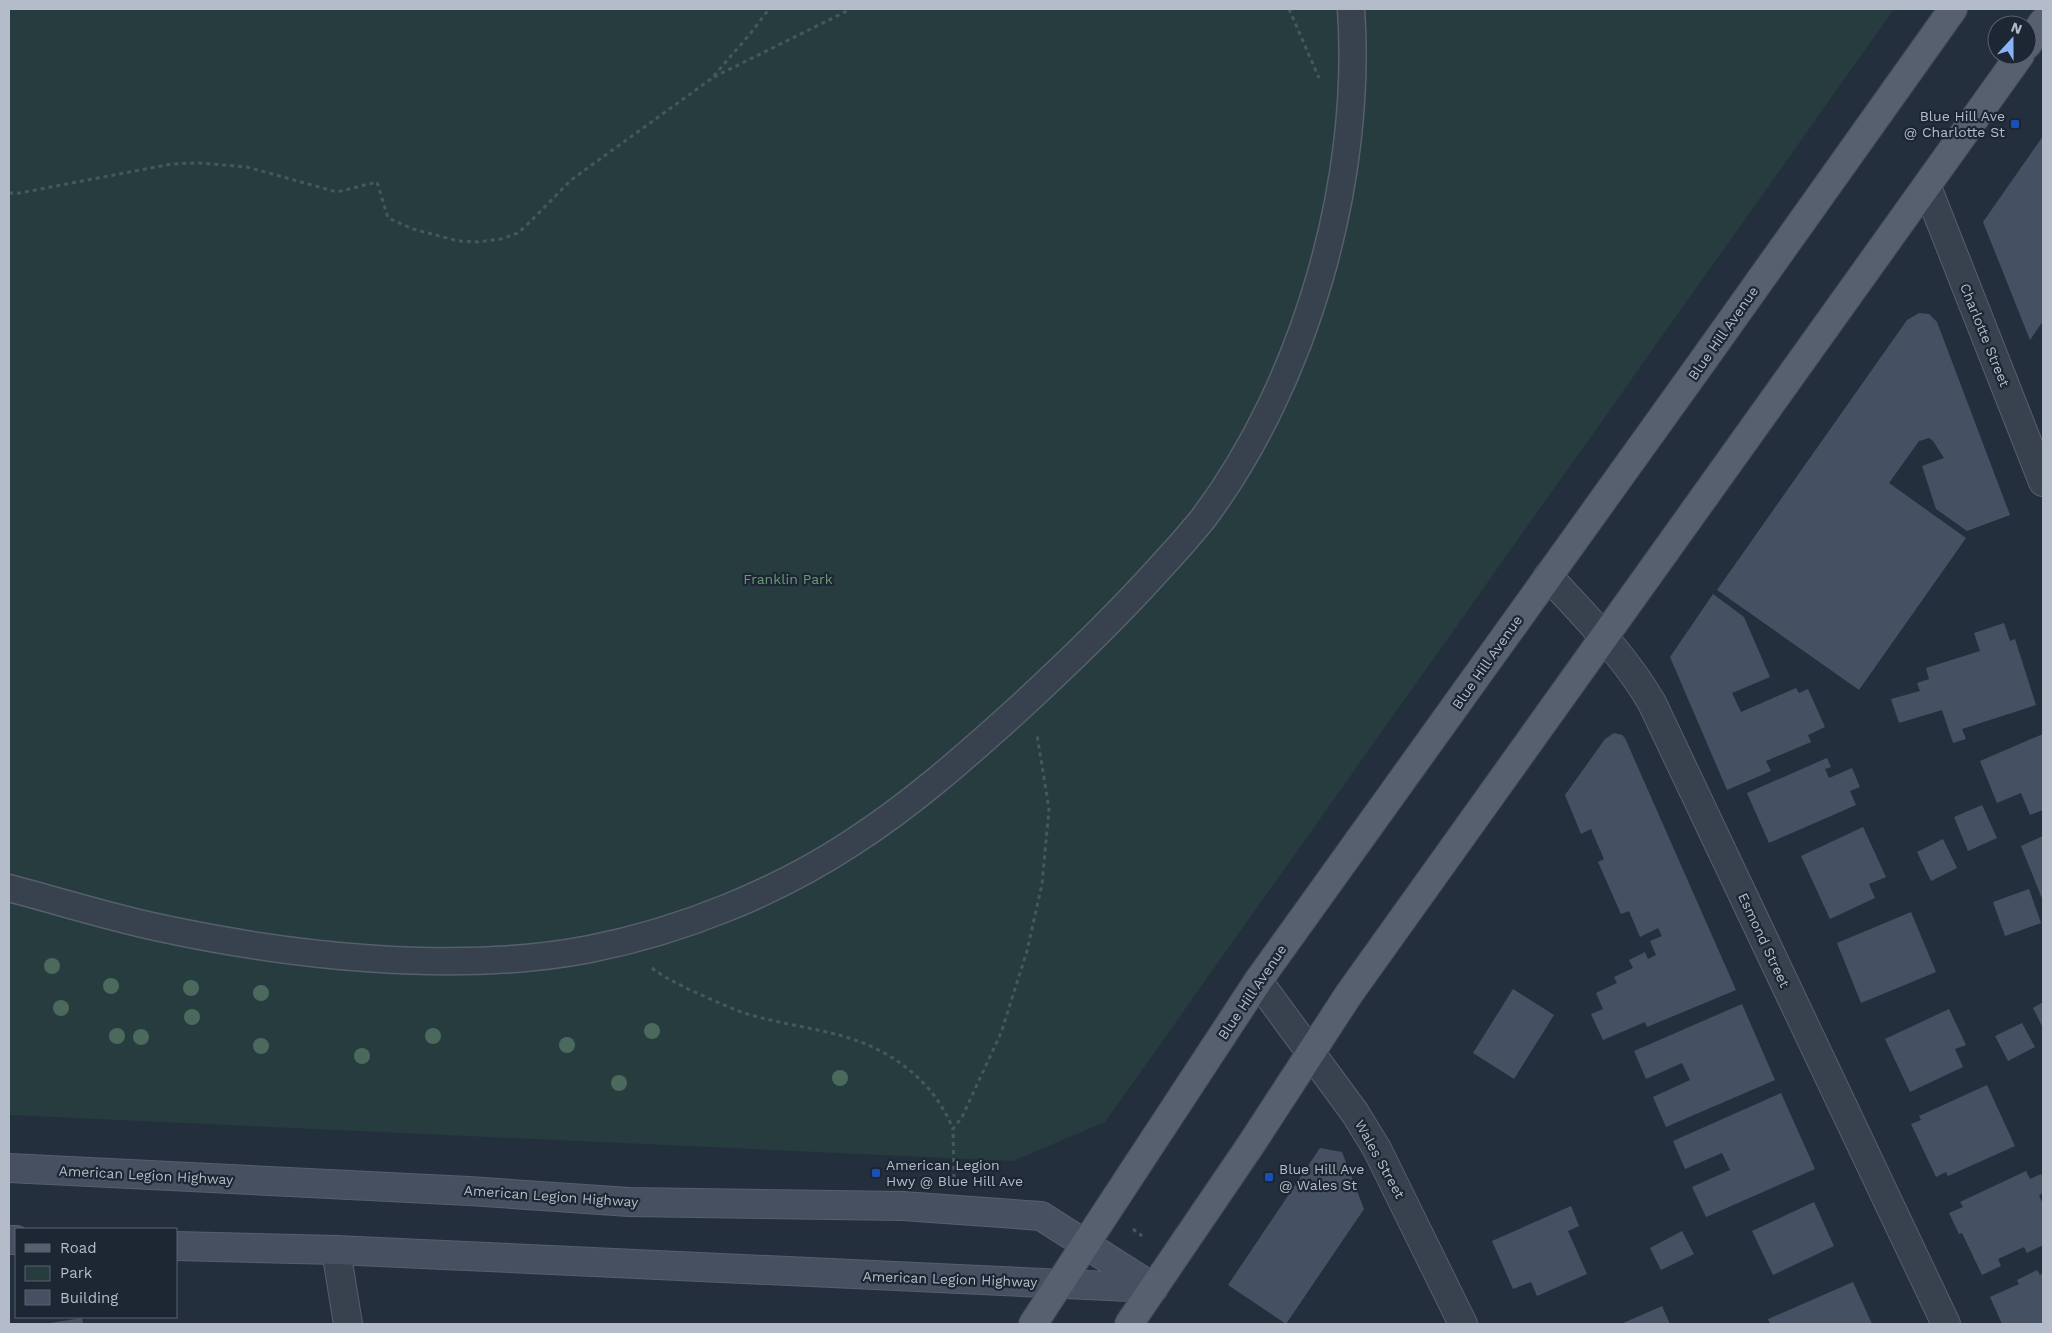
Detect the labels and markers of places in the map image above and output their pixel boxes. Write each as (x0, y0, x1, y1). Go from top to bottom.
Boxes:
place label: Blue Hill Ave @ Charlotte St (1904, 108, 2005, 140)
marker: Blue Hill Ave @ Charlotte St (2009, 118, 2021, 130)
place label: American Legion Hwy @ Blue Hill Ave (886, 1157, 1023, 1189)
place label: Blue Hill Ave @ Wales St (1279, 1161, 1364, 1193)
marker: American Legion Hwy @ Blue Hill Ave (870, 1167, 882, 1179)
marker: Blue Hill Ave @ Wales St (1263, 1171, 1275, 1183)

